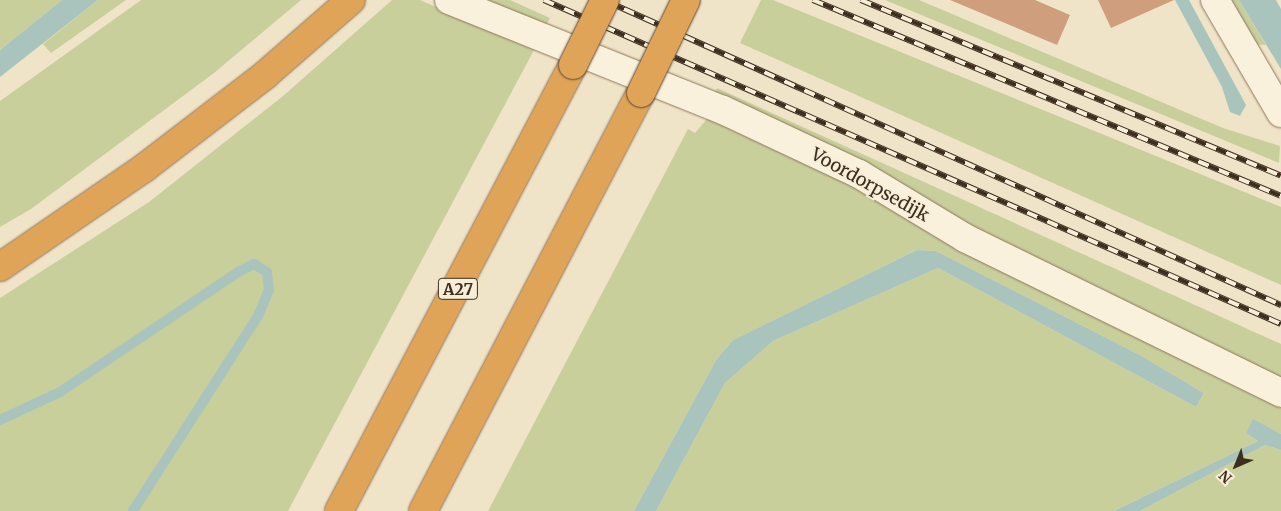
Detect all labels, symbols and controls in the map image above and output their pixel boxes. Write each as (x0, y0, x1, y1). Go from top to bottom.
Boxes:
street label: Voordorpsedijk (807, 144, 933, 226)
road number: A27 (437, 276, 479, 302)
north arrow (1211, 441, 1261, 491)
text: N (1215, 466, 1236, 487)

